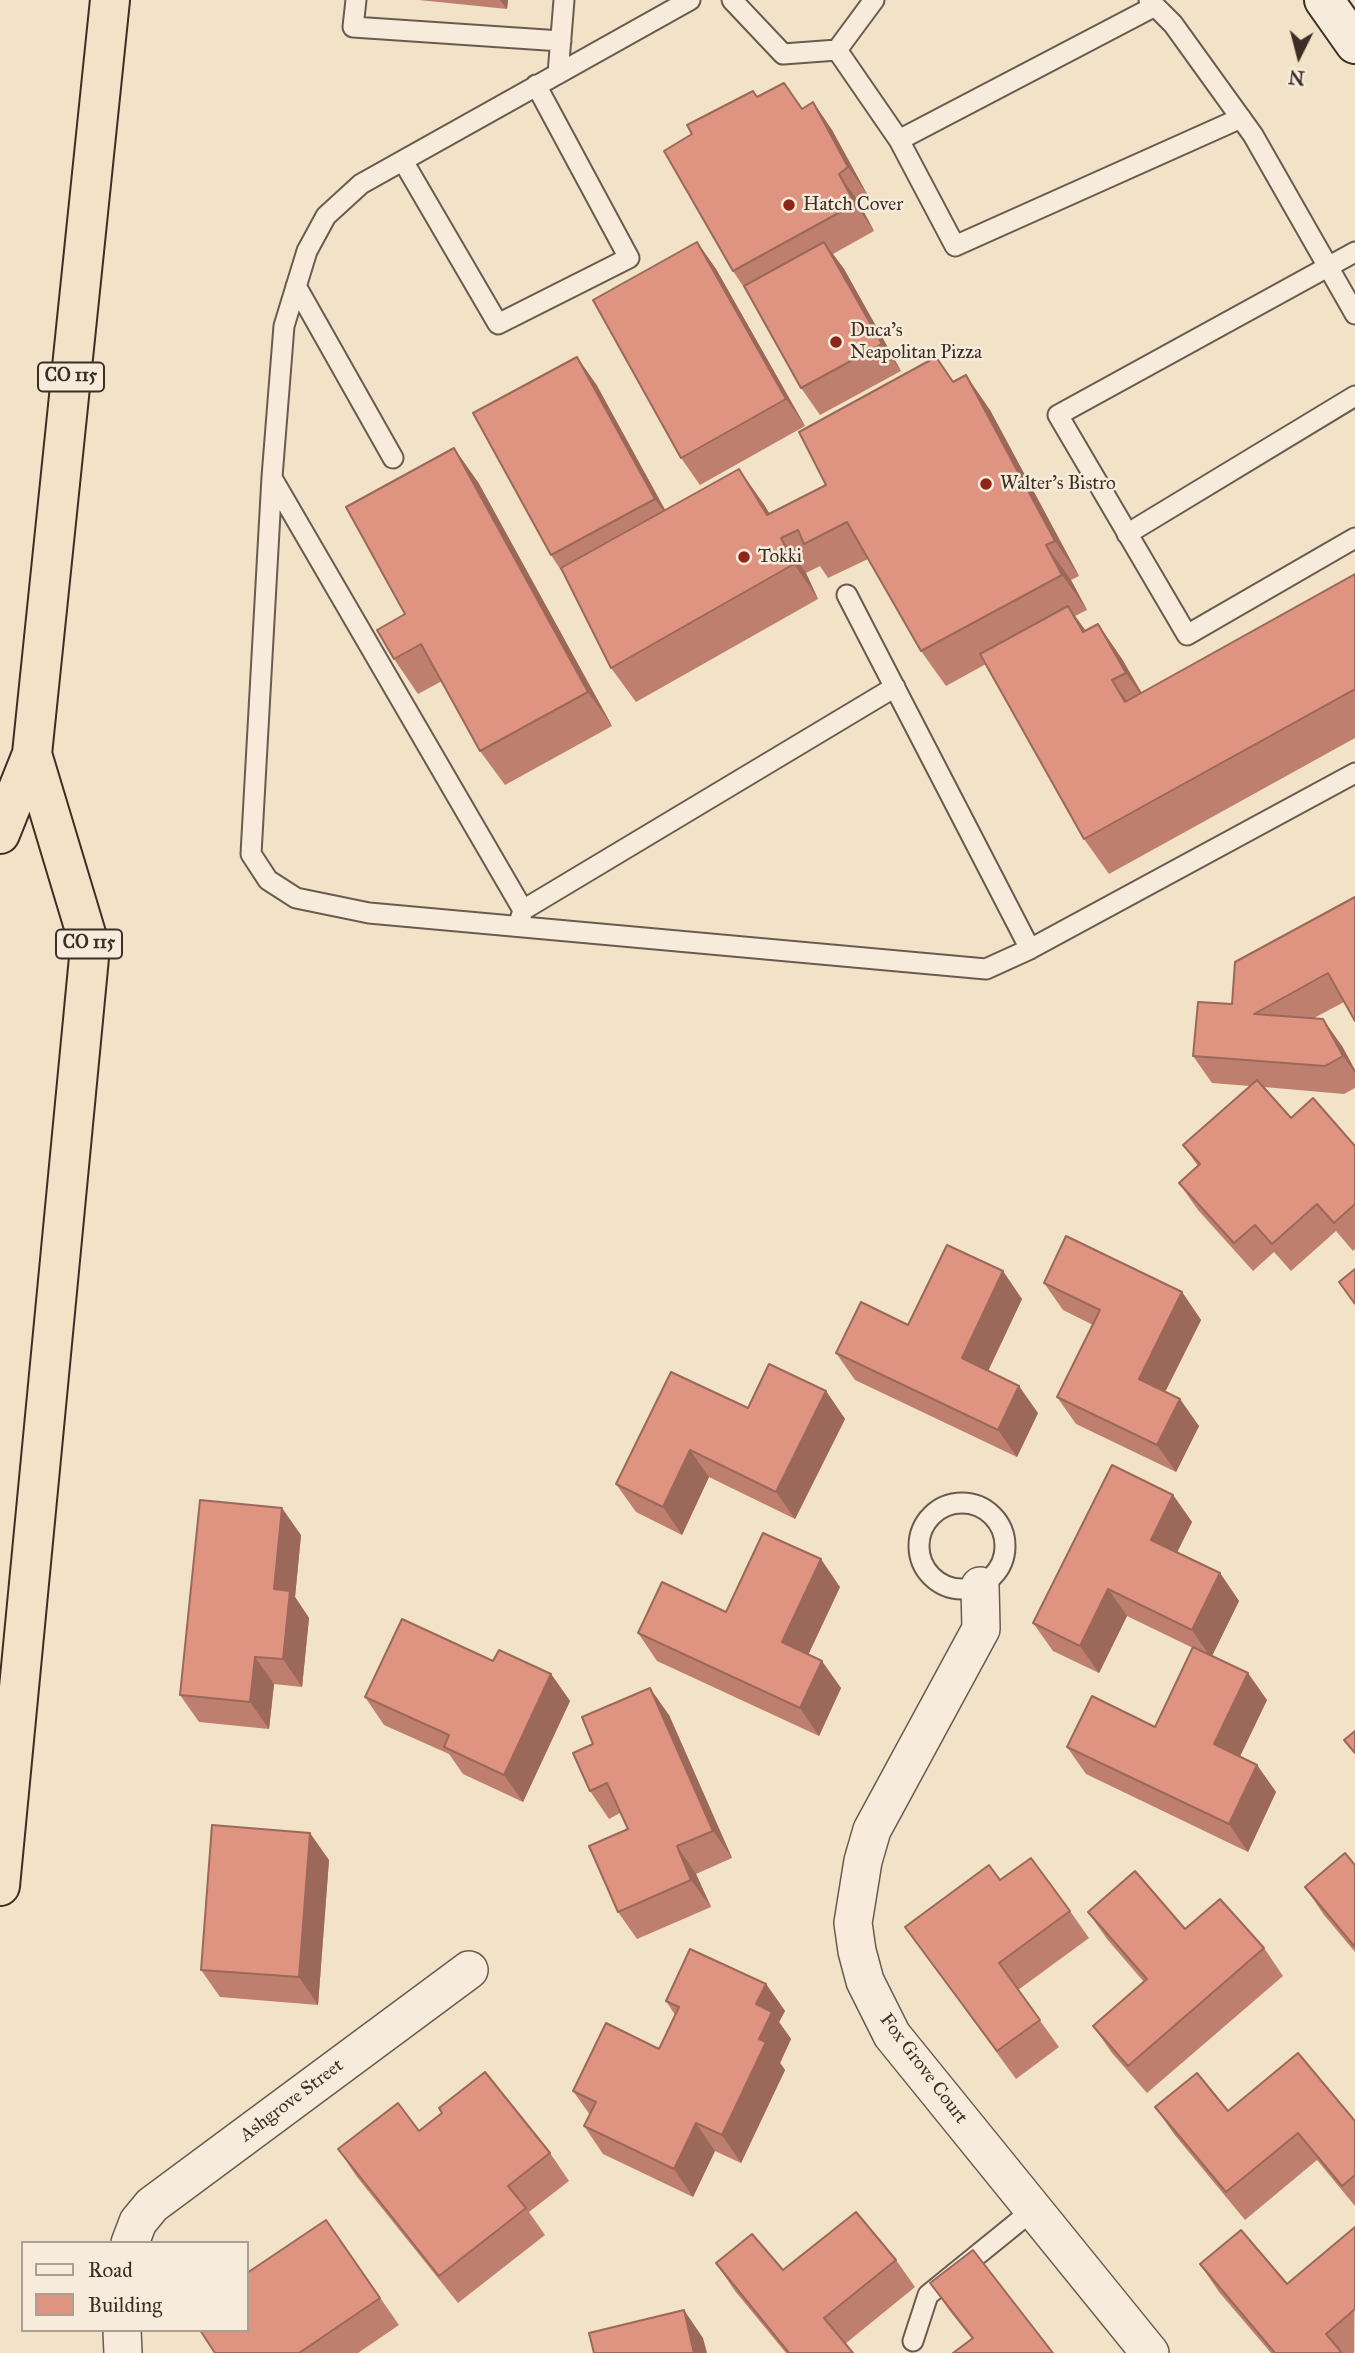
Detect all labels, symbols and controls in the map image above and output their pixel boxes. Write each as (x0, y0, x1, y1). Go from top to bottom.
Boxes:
north arrow (1264, 21, 1334, 91)
text: N (1288, 65, 1306, 90)
place label: Hatch Cover (803, 194, 903, 216)
marker: Hatch Cover (781, 197, 797, 213)
place label: Duca's Neapolitan Pizza (850, 320, 982, 364)
marker: Duca's Neapolitan Pizza (828, 334, 844, 350)
road number: CO 115 (38, 362, 104, 391)
place label: Walter's Bistro (1000, 473, 1116, 495)
marker: Walter's Bistro (978, 476, 994, 492)
place label: Tokki (758, 546, 802, 568)
marker: Tokki (736, 549, 752, 565)
road number: CO 115 (56, 930, 122, 959)
street label: Fox Grove Court (874, 2009, 972, 2129)
street label: Ashgrove Street (236, 2055, 348, 2147)
legend (21, 2241, 248, 2332)
text: Road (88, 2257, 133, 2283)
text: Building (88, 2292, 162, 2318)

